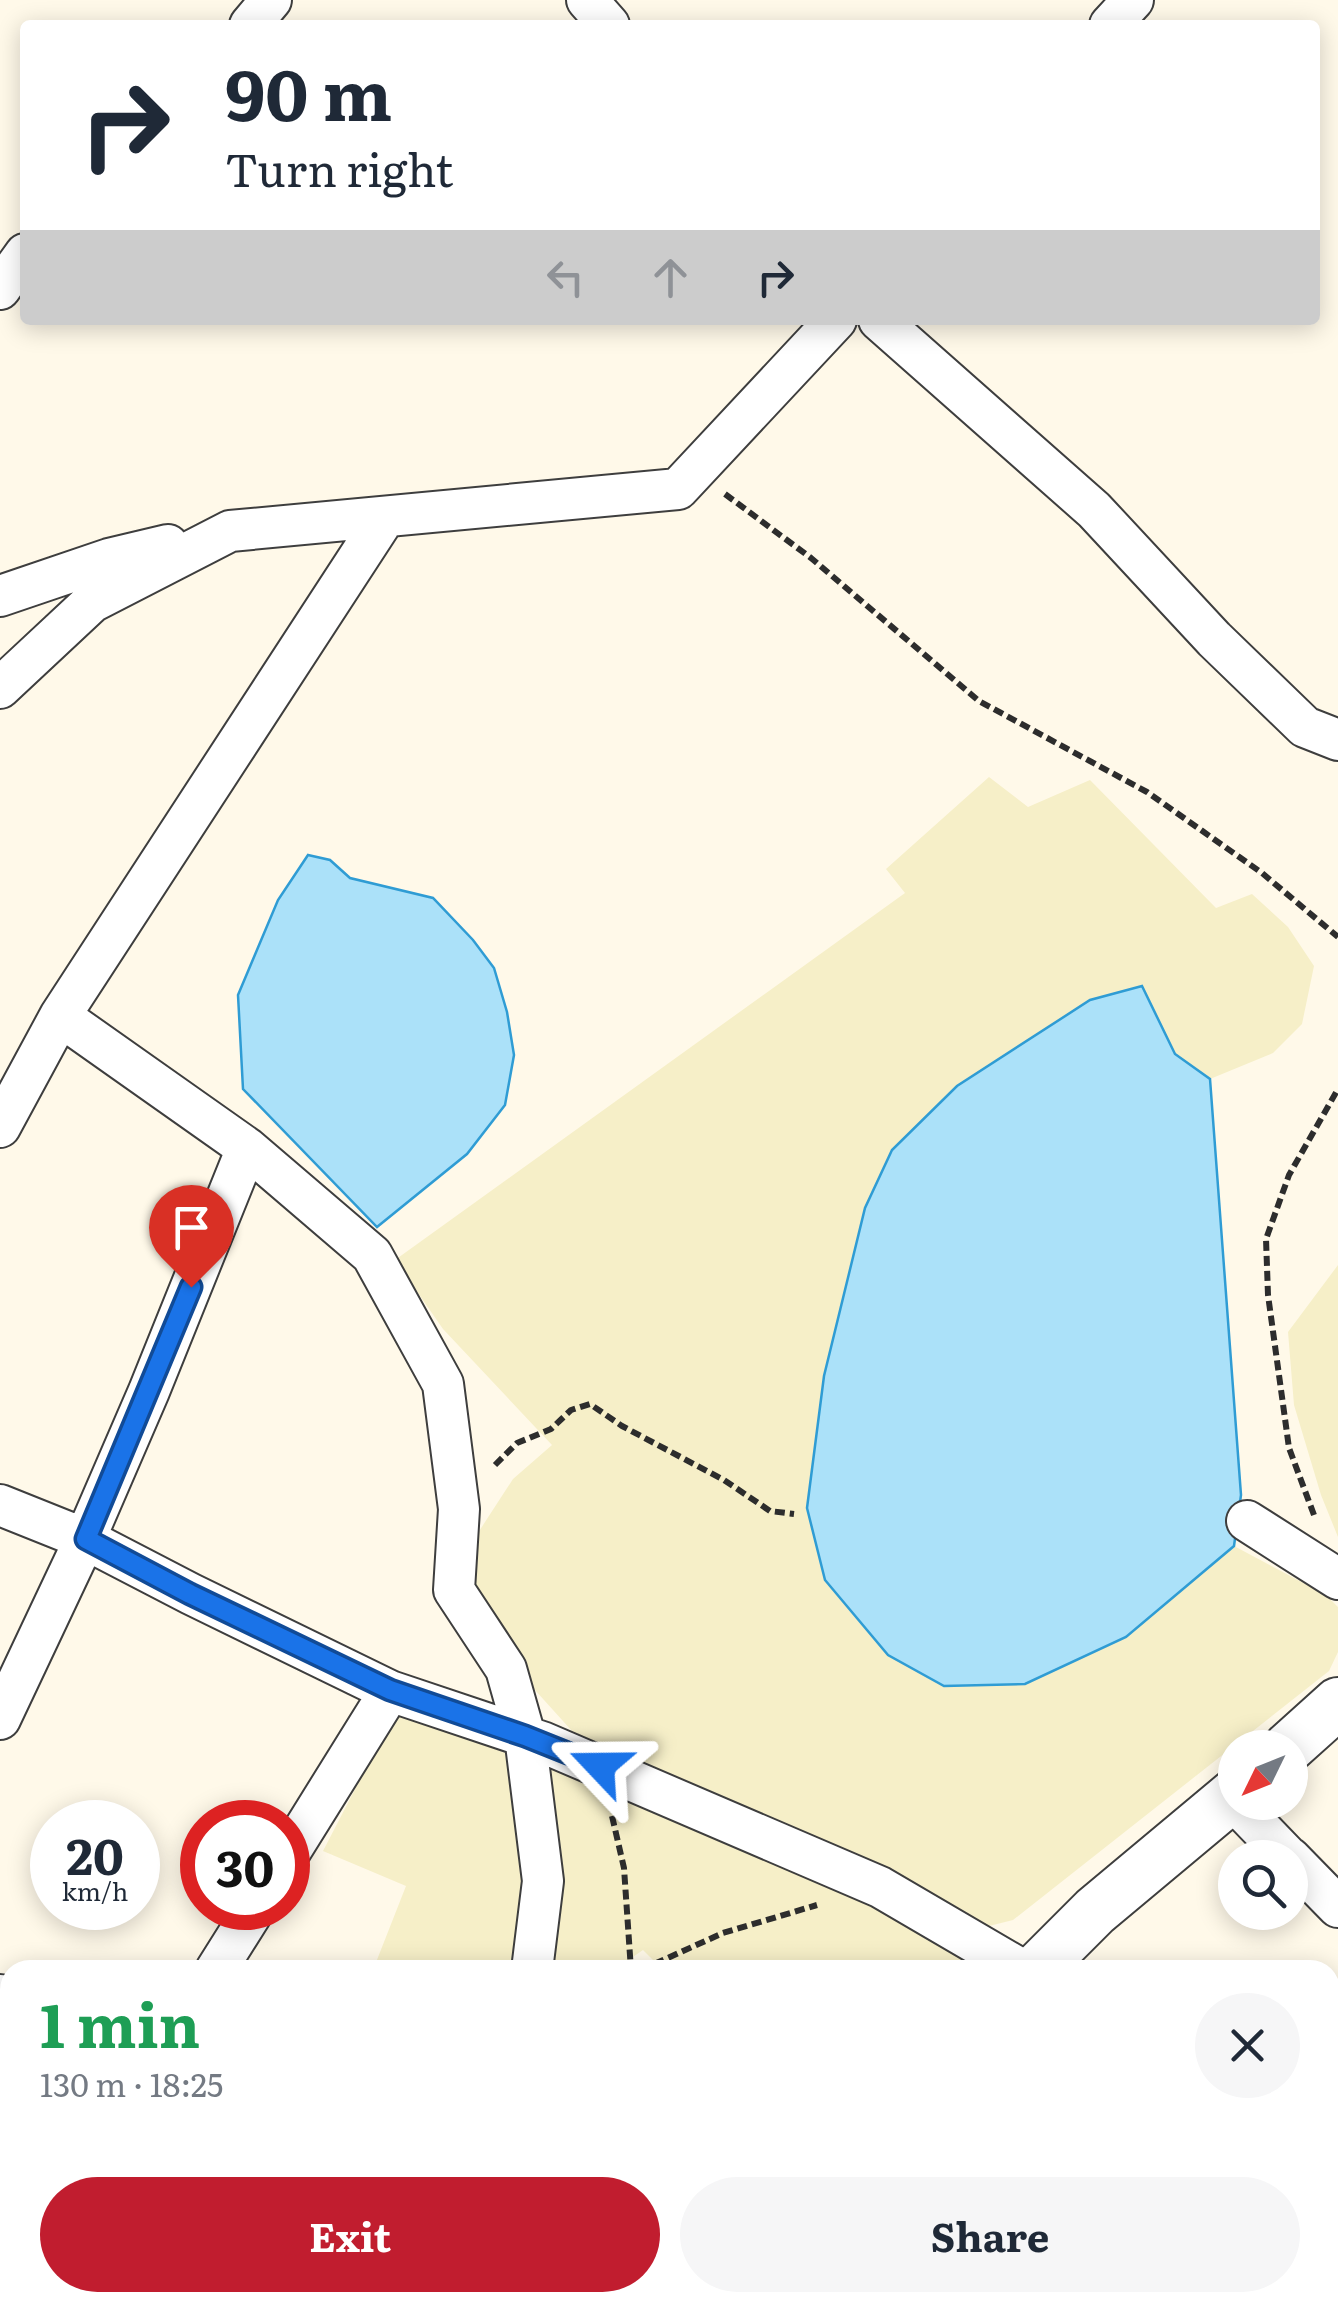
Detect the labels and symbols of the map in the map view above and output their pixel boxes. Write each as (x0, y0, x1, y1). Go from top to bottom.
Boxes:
pin (149, 1185, 234, 1288)
position arrow (548, 1714, 652, 1818)
north arrow (1218, 1730, 1308, 1820)
speed limit sign: 30 (180, 1800, 310, 1930)

